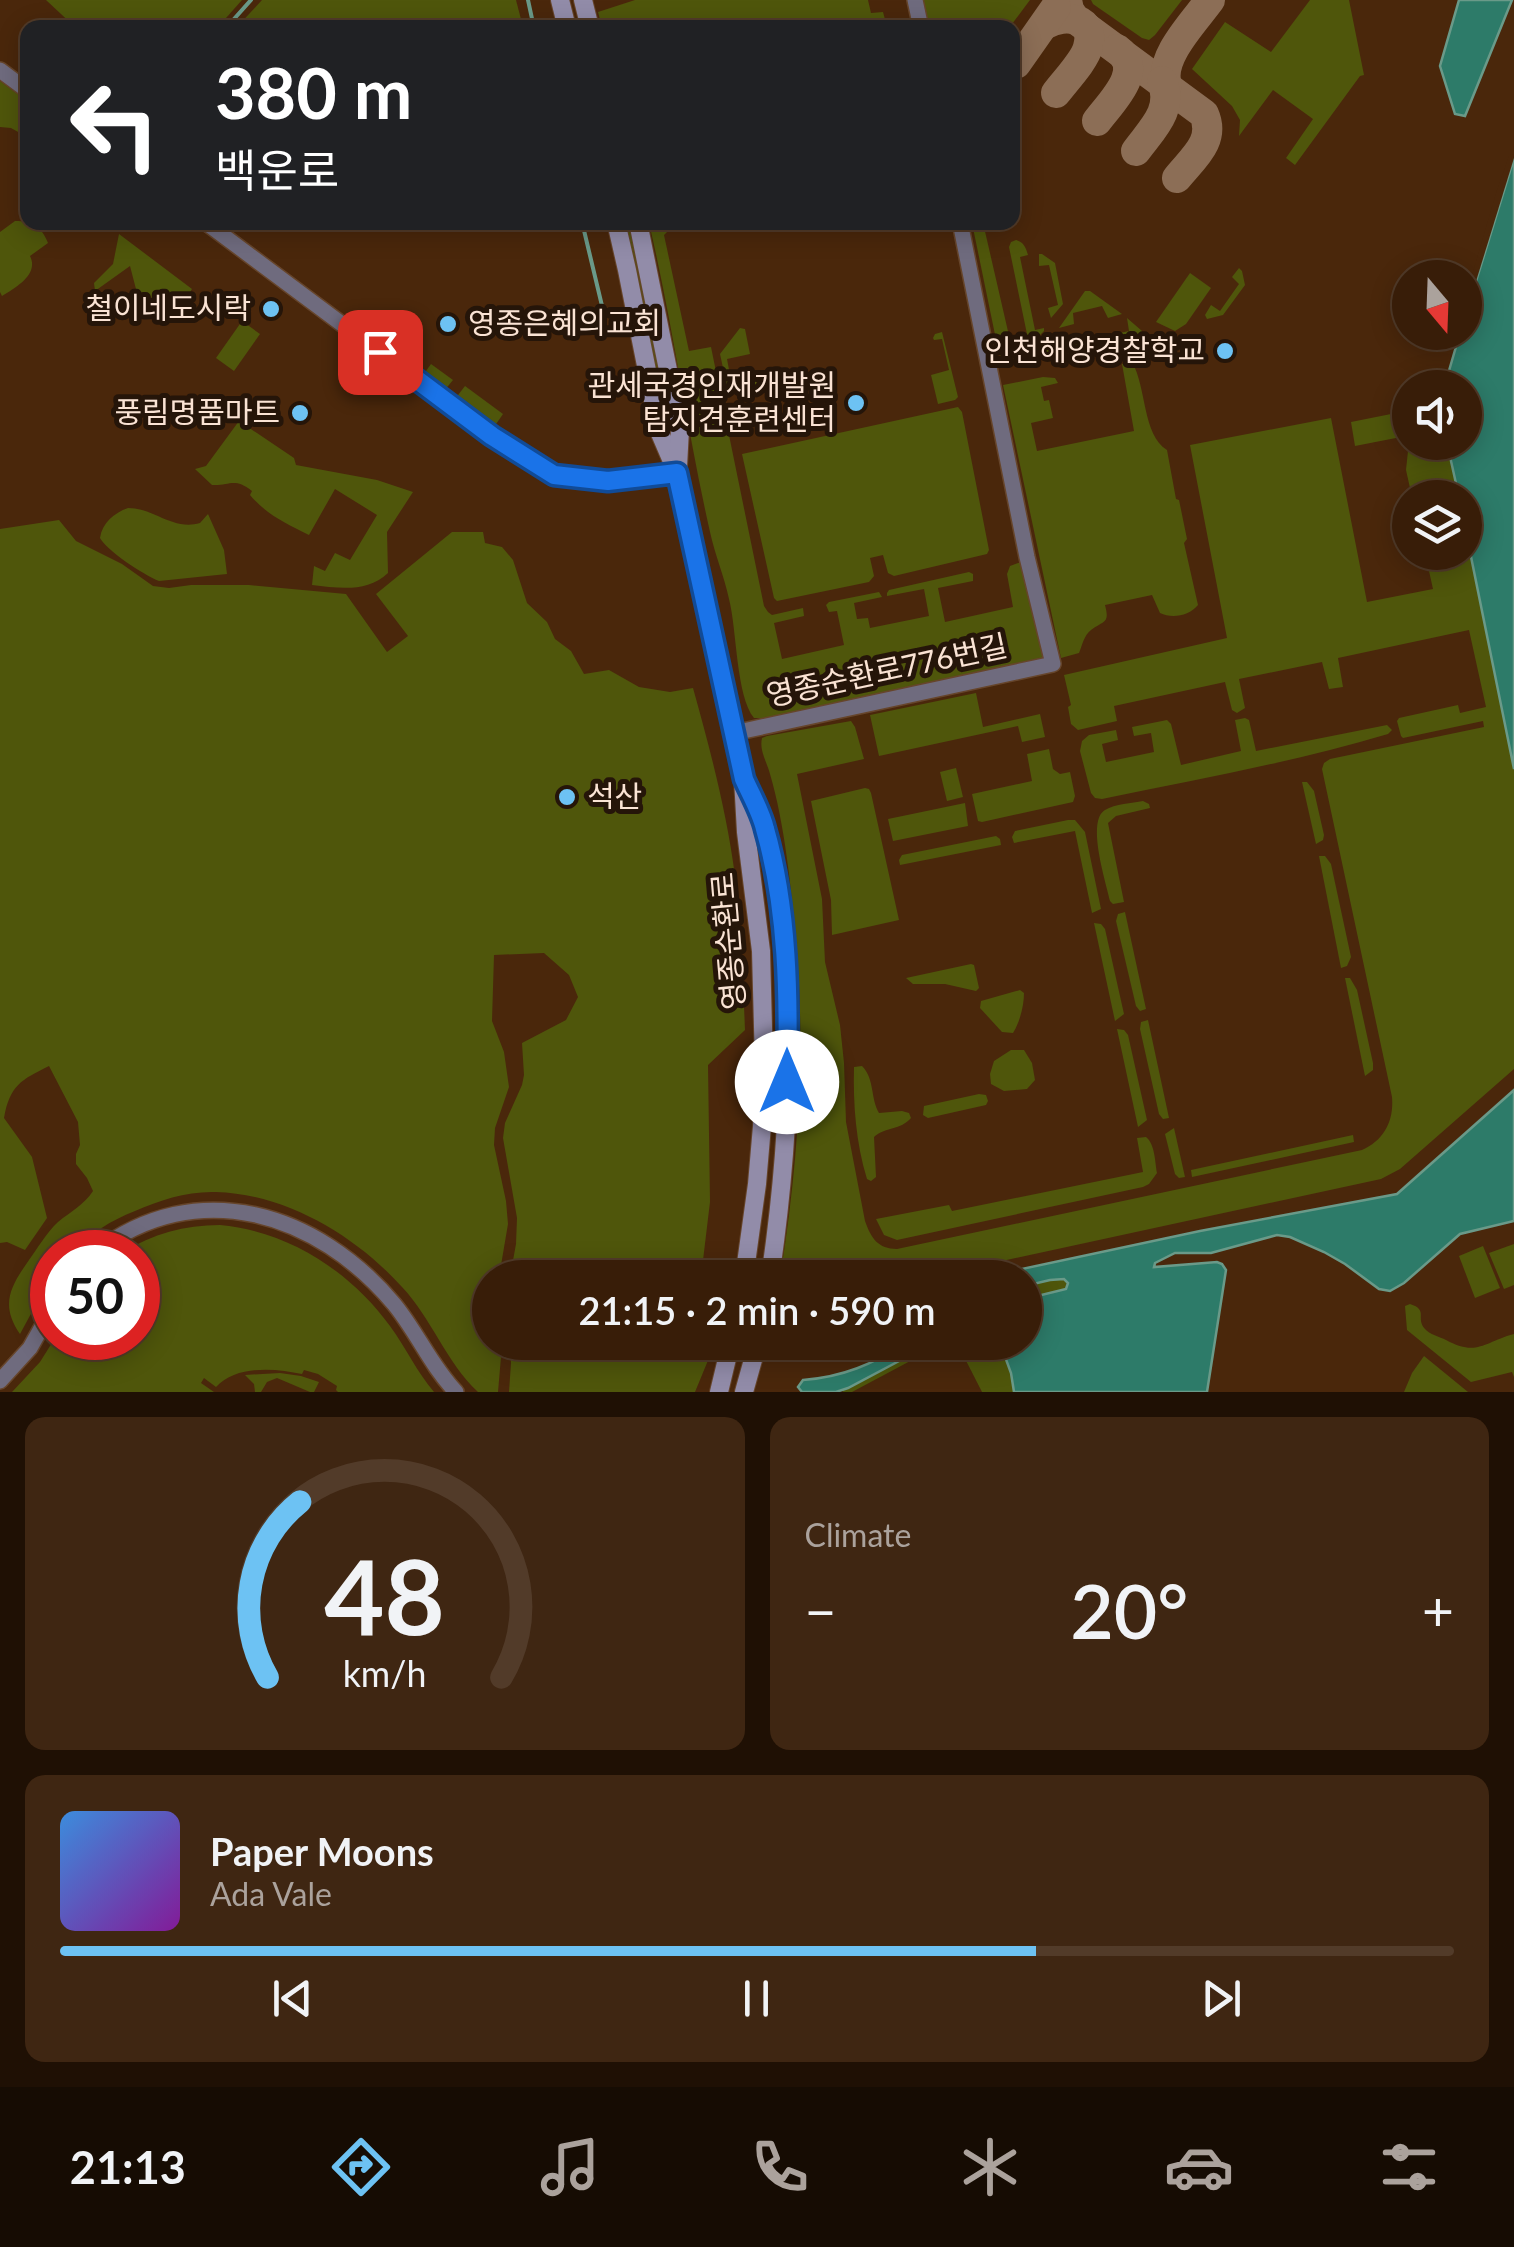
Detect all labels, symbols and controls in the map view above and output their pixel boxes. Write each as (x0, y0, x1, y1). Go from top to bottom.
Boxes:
text: 380 m (215, 50, 412, 134)
icon: left (50, 60, 180, 190)
text: 백운로 (215, 143, 339, 197)
north arrow (1392, 260, 1482, 350)
map controls (1392, 260, 1482, 570)
place label: 철이네도시락 (85, 289, 251, 325)
marker: 철이네도시락 (260, 298, 282, 320)
place label: 영종은혜의교회 (468, 304, 661, 340)
pin (338, 310, 423, 395)
marker: 영종은혜의교회 (437, 313, 459, 335)
icon: arrive (353, 325, 408, 380)
place label: 인천해양경찰학교 (984, 331, 1205, 367)
marker: 인천해양경찰학교 (1214, 340, 1236, 362)
place label: 관세국경인재개발원 탐지견훈련센터 (588, 366, 836, 436)
button: sound (1392, 370, 1482, 460)
marker: 관세국경인재개발원 탐지견훈련센터 (845, 392, 867, 414)
place label: 풍림명품마트 (114, 393, 280, 429)
marker: 풍림명품마트 (289, 402, 311, 424)
button: layers (1392, 480, 1482, 570)
street label: 영종순환로776번길 (763, 626, 1010, 712)
place label: 석산 (587, 777, 642, 813)
marker: 석산 (556, 786, 578, 808)
street label: 영종순환로 (703, 871, 751, 1011)
position arrow (735, 1030, 839, 1134)
speed limit sign: 50 (30, 1230, 160, 1360)
text: 21:15 · 2 min · 590 m (579, 1287, 935, 1333)
text: Climate (805, 1515, 911, 1554)
text: 48 (324, 1532, 445, 1657)
text: 20° (1070, 1565, 1188, 1655)
text: − (805, 1577, 836, 1643)
text: + (1422, 1577, 1454, 1643)
text: km/h (343, 1652, 427, 1695)
text: Paper Moons (210, 1828, 434, 1874)
text: Ada Vale (210, 1874, 332, 1913)
icon: previous (265, 1971, 320, 2026)
icon: pause (729, 1971, 784, 2026)
icon: next (1194, 1971, 1249, 2026)
icon: directions (326, 2132, 396, 2202)
icon: music (535, 2132, 605, 2202)
icon: phone (745, 2132, 815, 2202)
icon: climate (955, 2132, 1025, 2202)
icon: car (1164, 2132, 1234, 2202)
icon: filters (1374, 2132, 1444, 2202)
text: 21:13 (70, 2140, 186, 2194)

